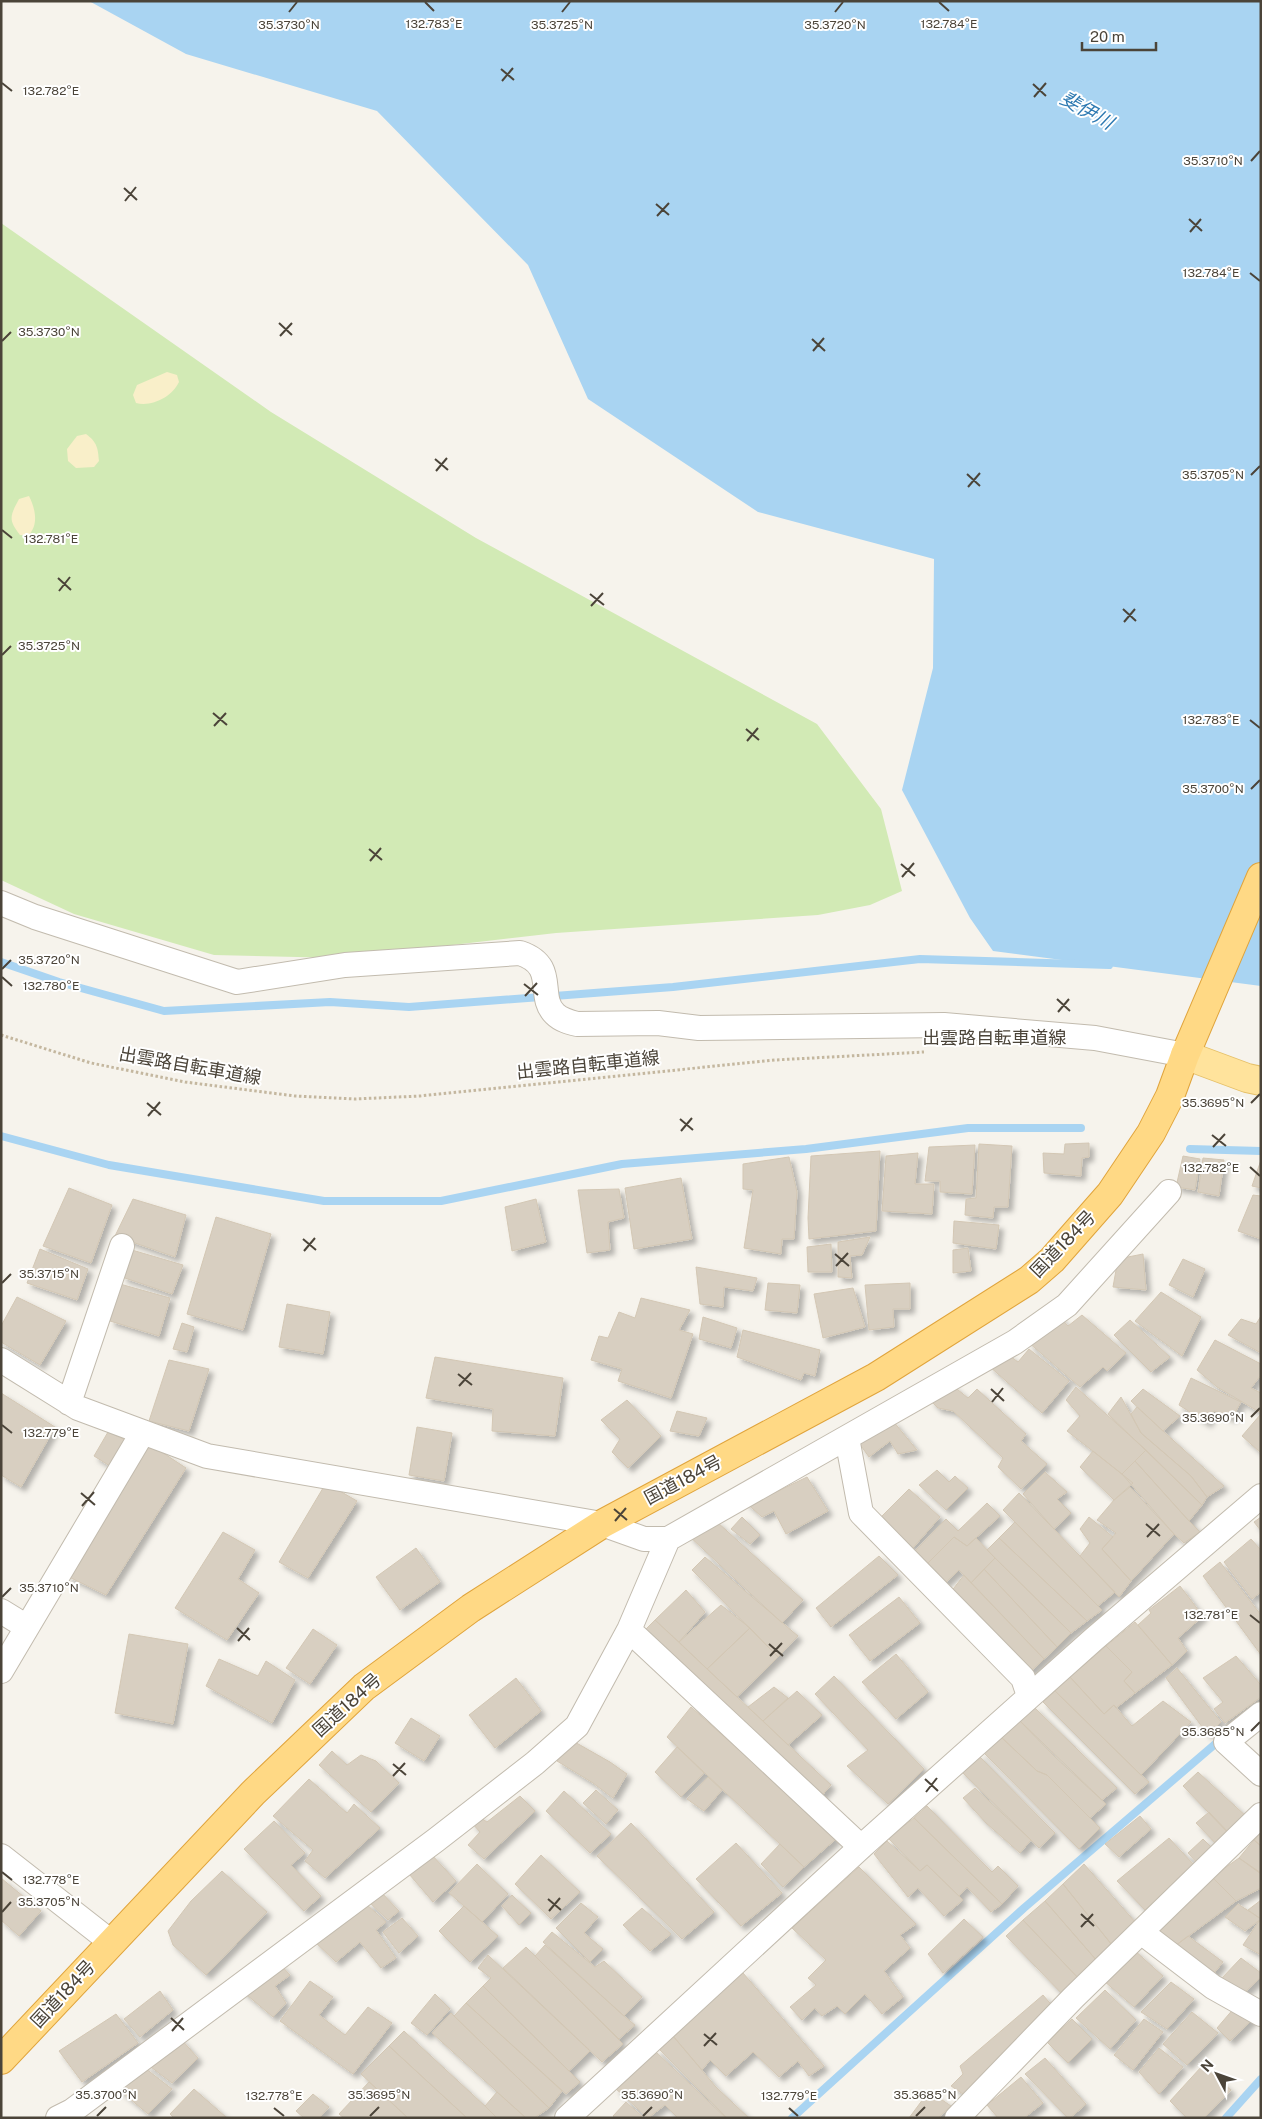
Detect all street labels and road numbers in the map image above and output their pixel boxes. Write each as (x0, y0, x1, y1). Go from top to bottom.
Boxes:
street label: 出雲路自転車道線 (922, 1027, 1066, 1048)
street label: 出雲路自転車道線 (117, 1043, 263, 1088)
street label: 出雲路自転車道線 (515, 1047, 661, 1082)
street label: 国道184号 (1026, 1206, 1099, 1281)
street label: 国道184号 (641, 1451, 725, 1509)
street label: 国道184号 (308, 1669, 385, 1741)
street label: 国道184号 (26, 1956, 99, 2032)

